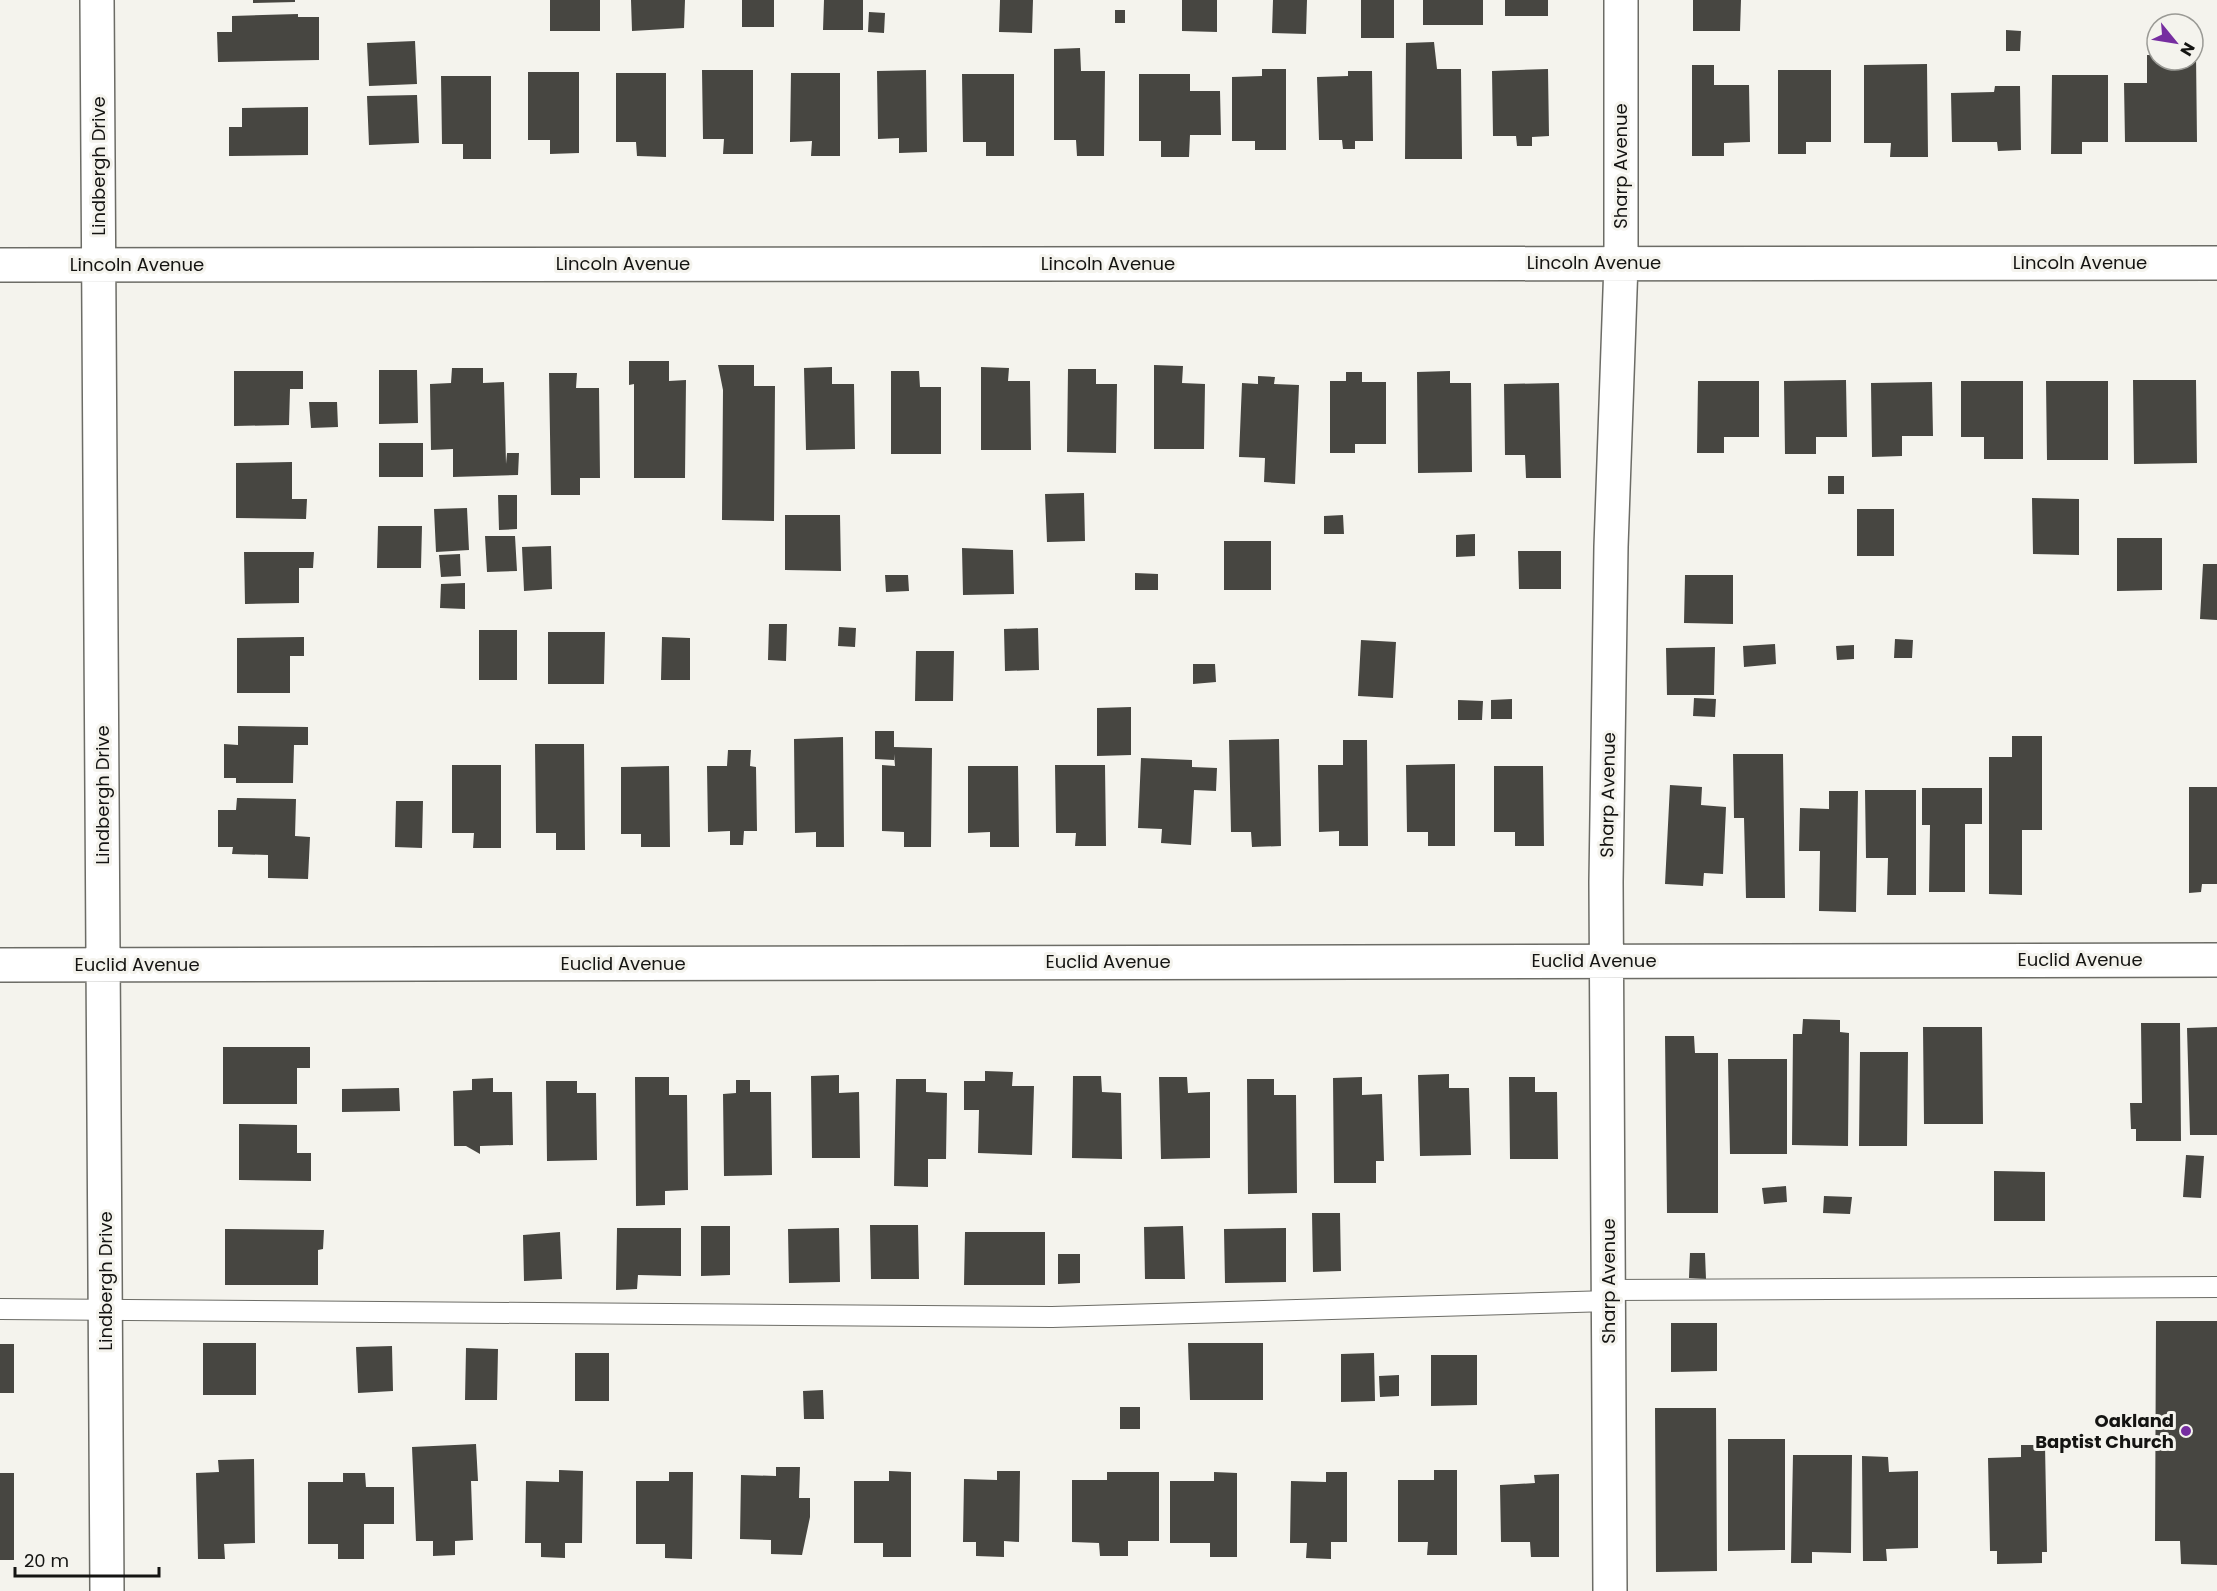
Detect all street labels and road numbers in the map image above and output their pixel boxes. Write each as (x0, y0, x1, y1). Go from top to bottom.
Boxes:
street label: Lindbergh Drive (86, 96, 111, 236)
street label: Sharp Avenue (1608, 103, 1633, 229)
street label: Lincoln Avenue (1527, 250, 1661, 275)
street label: Lincoln Avenue (2013, 250, 2147, 275)
street label: Lincoln Avenue (556, 251, 690, 276)
street label: Lincoln Avenue (1041, 251, 1175, 276)
street label: Lincoln Avenue (70, 252, 204, 277)
street label: Lindbergh Drive (90, 725, 115, 865)
street label: Sharp Avenue (1594, 732, 1621, 858)
street label: Euclid Avenue (2017, 947, 2143, 972)
street label: Euclid Avenue (1531, 948, 1657, 973)
street label: Euclid Avenue (1045, 949, 1171, 974)
street label: Euclid Avenue (560, 951, 686, 976)
street label: Euclid Avenue (74, 952, 200, 977)
street label: Lindbergh Drive (93, 1211, 118, 1351)
street label: Sharp Avenue (1596, 1218, 1621, 1344)

